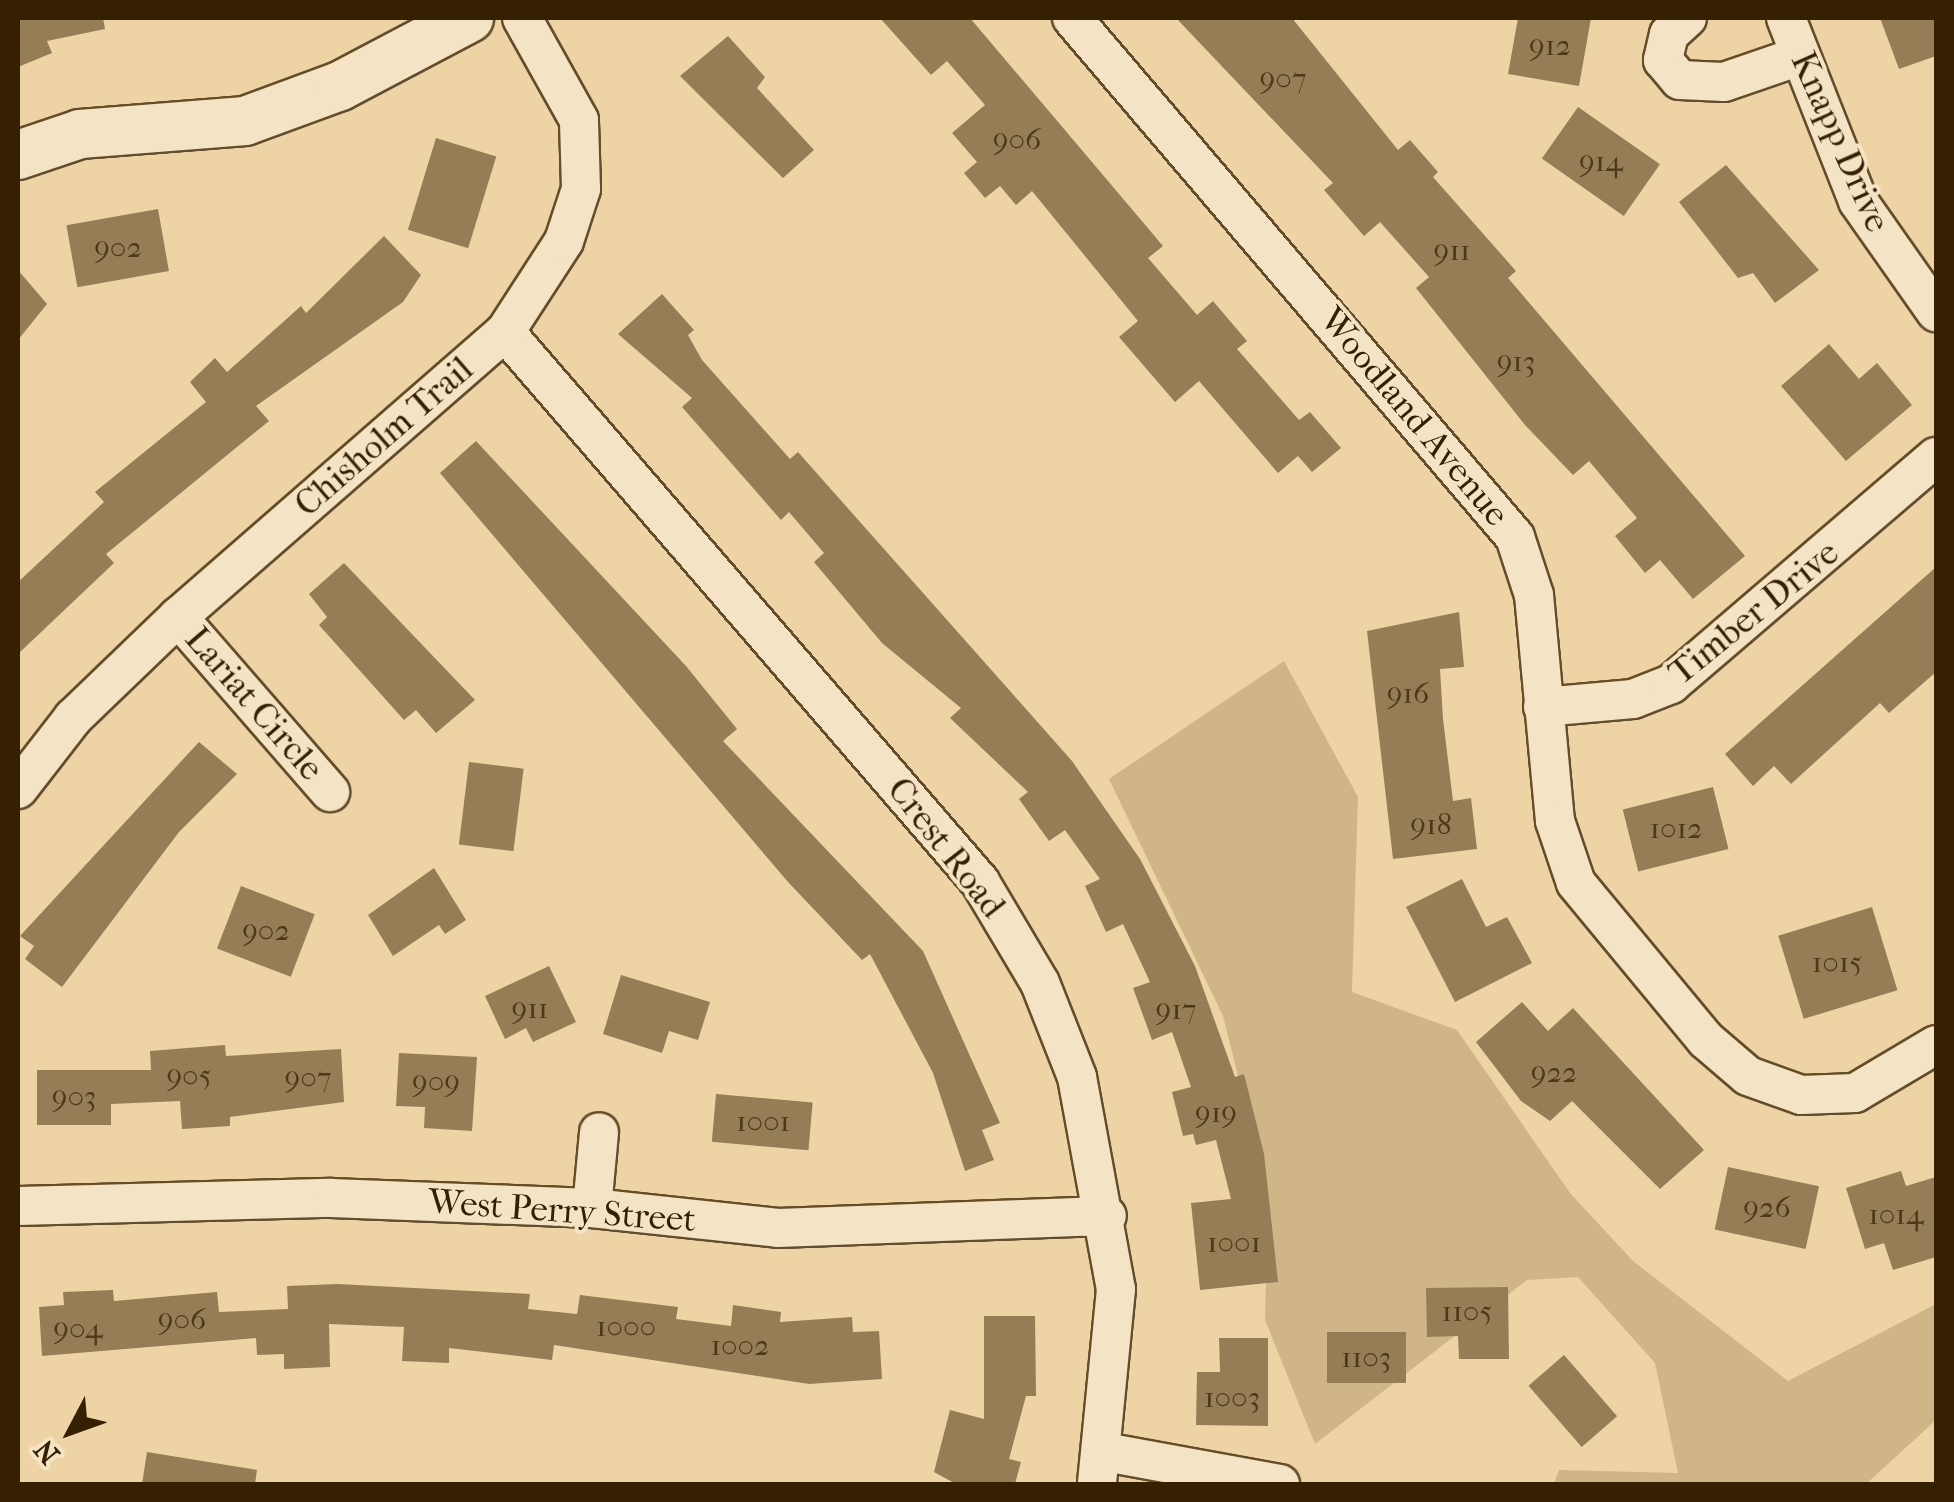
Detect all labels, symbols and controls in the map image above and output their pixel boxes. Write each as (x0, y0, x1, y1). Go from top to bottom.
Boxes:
house number: 912 (1529, 28, 1571, 64)
street label: Knapp Drive (1782, 45, 1898, 239)
house number: 907 (1260, 61, 1306, 97)
house number: 906 (993, 122, 1041, 158)
house number: 914 (1579, 144, 1623, 180)
house number: 902 (94, 230, 142, 266)
house number: 911 (1433, 233, 1471, 269)
street label: Woodland Avenue (1310, 299, 1518, 535)
house number: 913 (1497, 344, 1535, 380)
street label: Chisholm Trail (286, 348, 482, 526)
street label: Timber Drive (1661, 532, 1847, 694)
street label: Lariat Circle (176, 619, 332, 789)
house number: 916 (1387, 676, 1429, 712)
street label: Crest Road (878, 770, 1014, 926)
house number: 918 (1410, 807, 1452, 843)
house number: 1012 (1649, 811, 1703, 847)
house number: 902 (242, 913, 290, 949)
house number: 1015 (1812, 945, 1862, 981)
house number: 911 (511, 991, 549, 1027)
house number: 917 (1156, 992, 1196, 1028)
house number: 922 (1531, 1055, 1577, 1091)
house number: 905 (166, 1058, 212, 1094)
house number: 907 (285, 1060, 331, 1096)
house number: 909 (412, 1064, 460, 1100)
house number: 903 (52, 1079, 96, 1115)
house number: 919 (1195, 1095, 1237, 1131)
house number: 1001 (736, 1104, 790, 1140)
street label: West Perry Street (427, 1181, 697, 1241)
house number: 926 (1743, 1190, 1791, 1226)
house number: 1014 (1868, 1197, 1924, 1233)
house number: 1001 (1207, 1225, 1261, 1261)
house number: 1105 (1442, 1294, 1492, 1330)
house number: 906 (158, 1302, 206, 1338)
house number: 1000 (596, 1309, 656, 1345)
house number: 904 (53, 1311, 103, 1347)
house number: 1002 (710, 1328, 770, 1364)
house number: 1103 (1341, 1340, 1391, 1376)
house number: 1003 (1204, 1380, 1260, 1416)
north arrow (20, 1382, 120, 1482)
text: N (28, 1433, 66, 1471)

